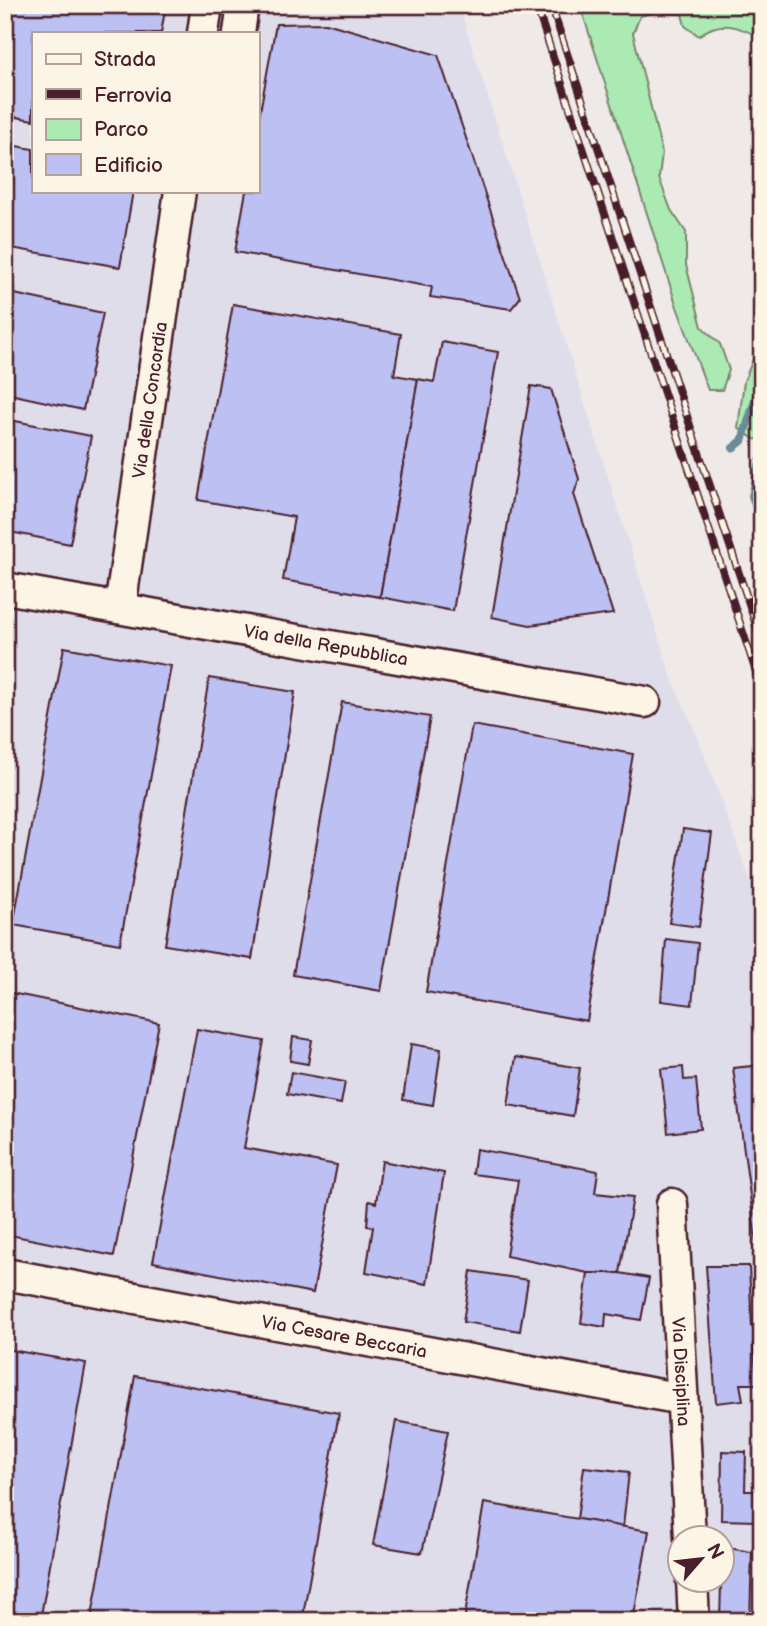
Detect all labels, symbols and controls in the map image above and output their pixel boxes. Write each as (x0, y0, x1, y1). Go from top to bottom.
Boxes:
legend (32, 32, 259, 192)
text: Strada (94, 47, 156, 72)
text: Ferrovia (94, 83, 172, 108)
text: Parco (94, 117, 149, 142)
text: Edificio (94, 153, 163, 178)
street label: Via della Concordia (129, 320, 172, 480)
street label: Via della Repubblica (242, 621, 410, 671)
street label: Via Cesare Beccaria (260, 1312, 429, 1363)
street label: Via Disciplina (667, 1317, 694, 1427)
north arrow (666, 1524, 736, 1594)
text: N (701, 1540, 728, 1563)

